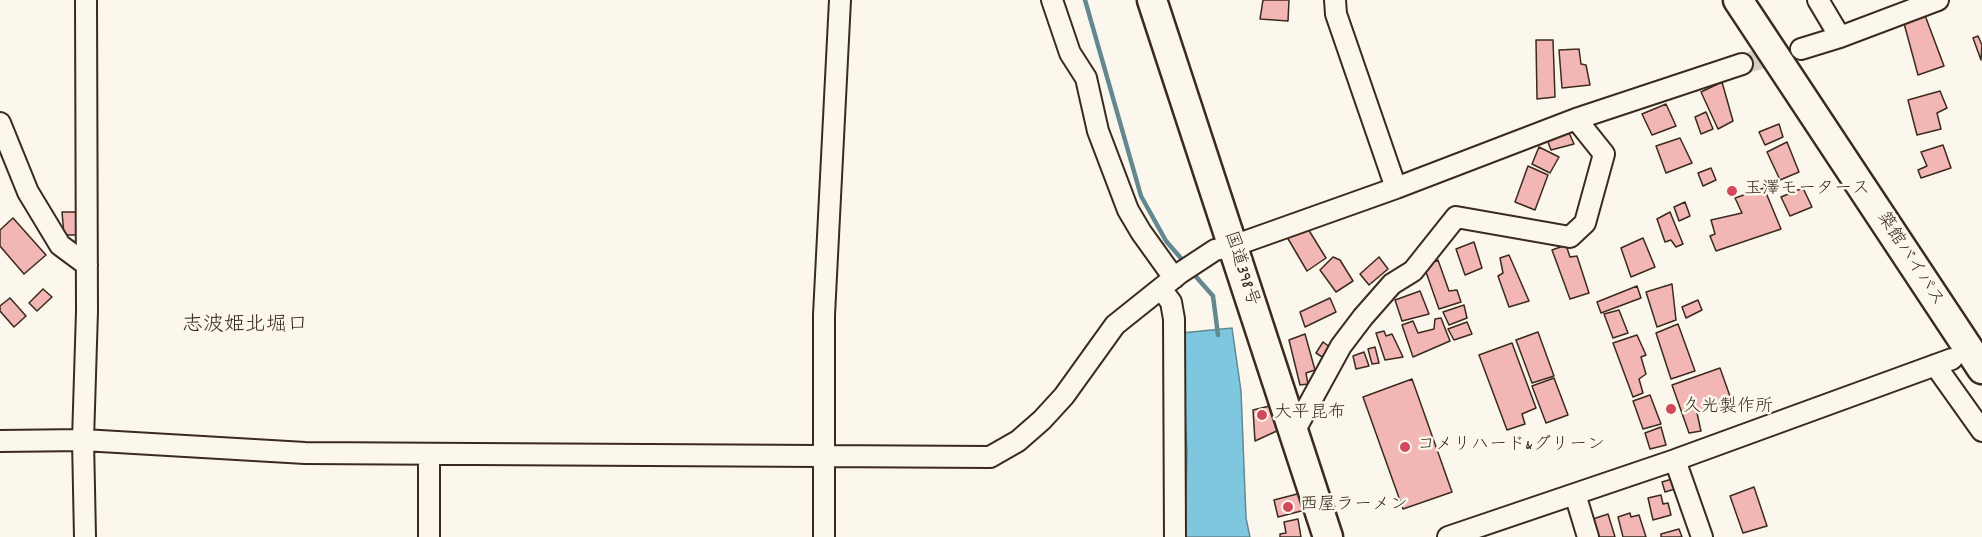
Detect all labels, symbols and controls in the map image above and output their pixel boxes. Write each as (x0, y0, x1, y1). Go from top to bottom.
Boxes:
place label: 玉澤モータース (1744, 180, 1870, 202)
marker: 玉澤モータース (1725, 184, 1739, 198)
street label: 築館バイパス (1871, 209, 1947, 311)
street label: 国道398号 (1218, 229, 1262, 309)
district label: 志波姫北堀口 (182, 314, 308, 340)
place label: 久光製作所 (1683, 398, 1773, 420)
marker: 久光製作所 (1664, 402, 1678, 416)
place label: 大平昆布 (1274, 404, 1346, 426)
marker: 大平昆布 (1255, 408, 1269, 422)
place label: コメリハード&グリーン (1417, 436, 1605, 458)
marker: コメリハード&グリーン (1398, 440, 1412, 454)
place label: 西屋ラーメン (1300, 496, 1408, 518)
marker: 西屋ラーメン (1281, 500, 1295, 514)

